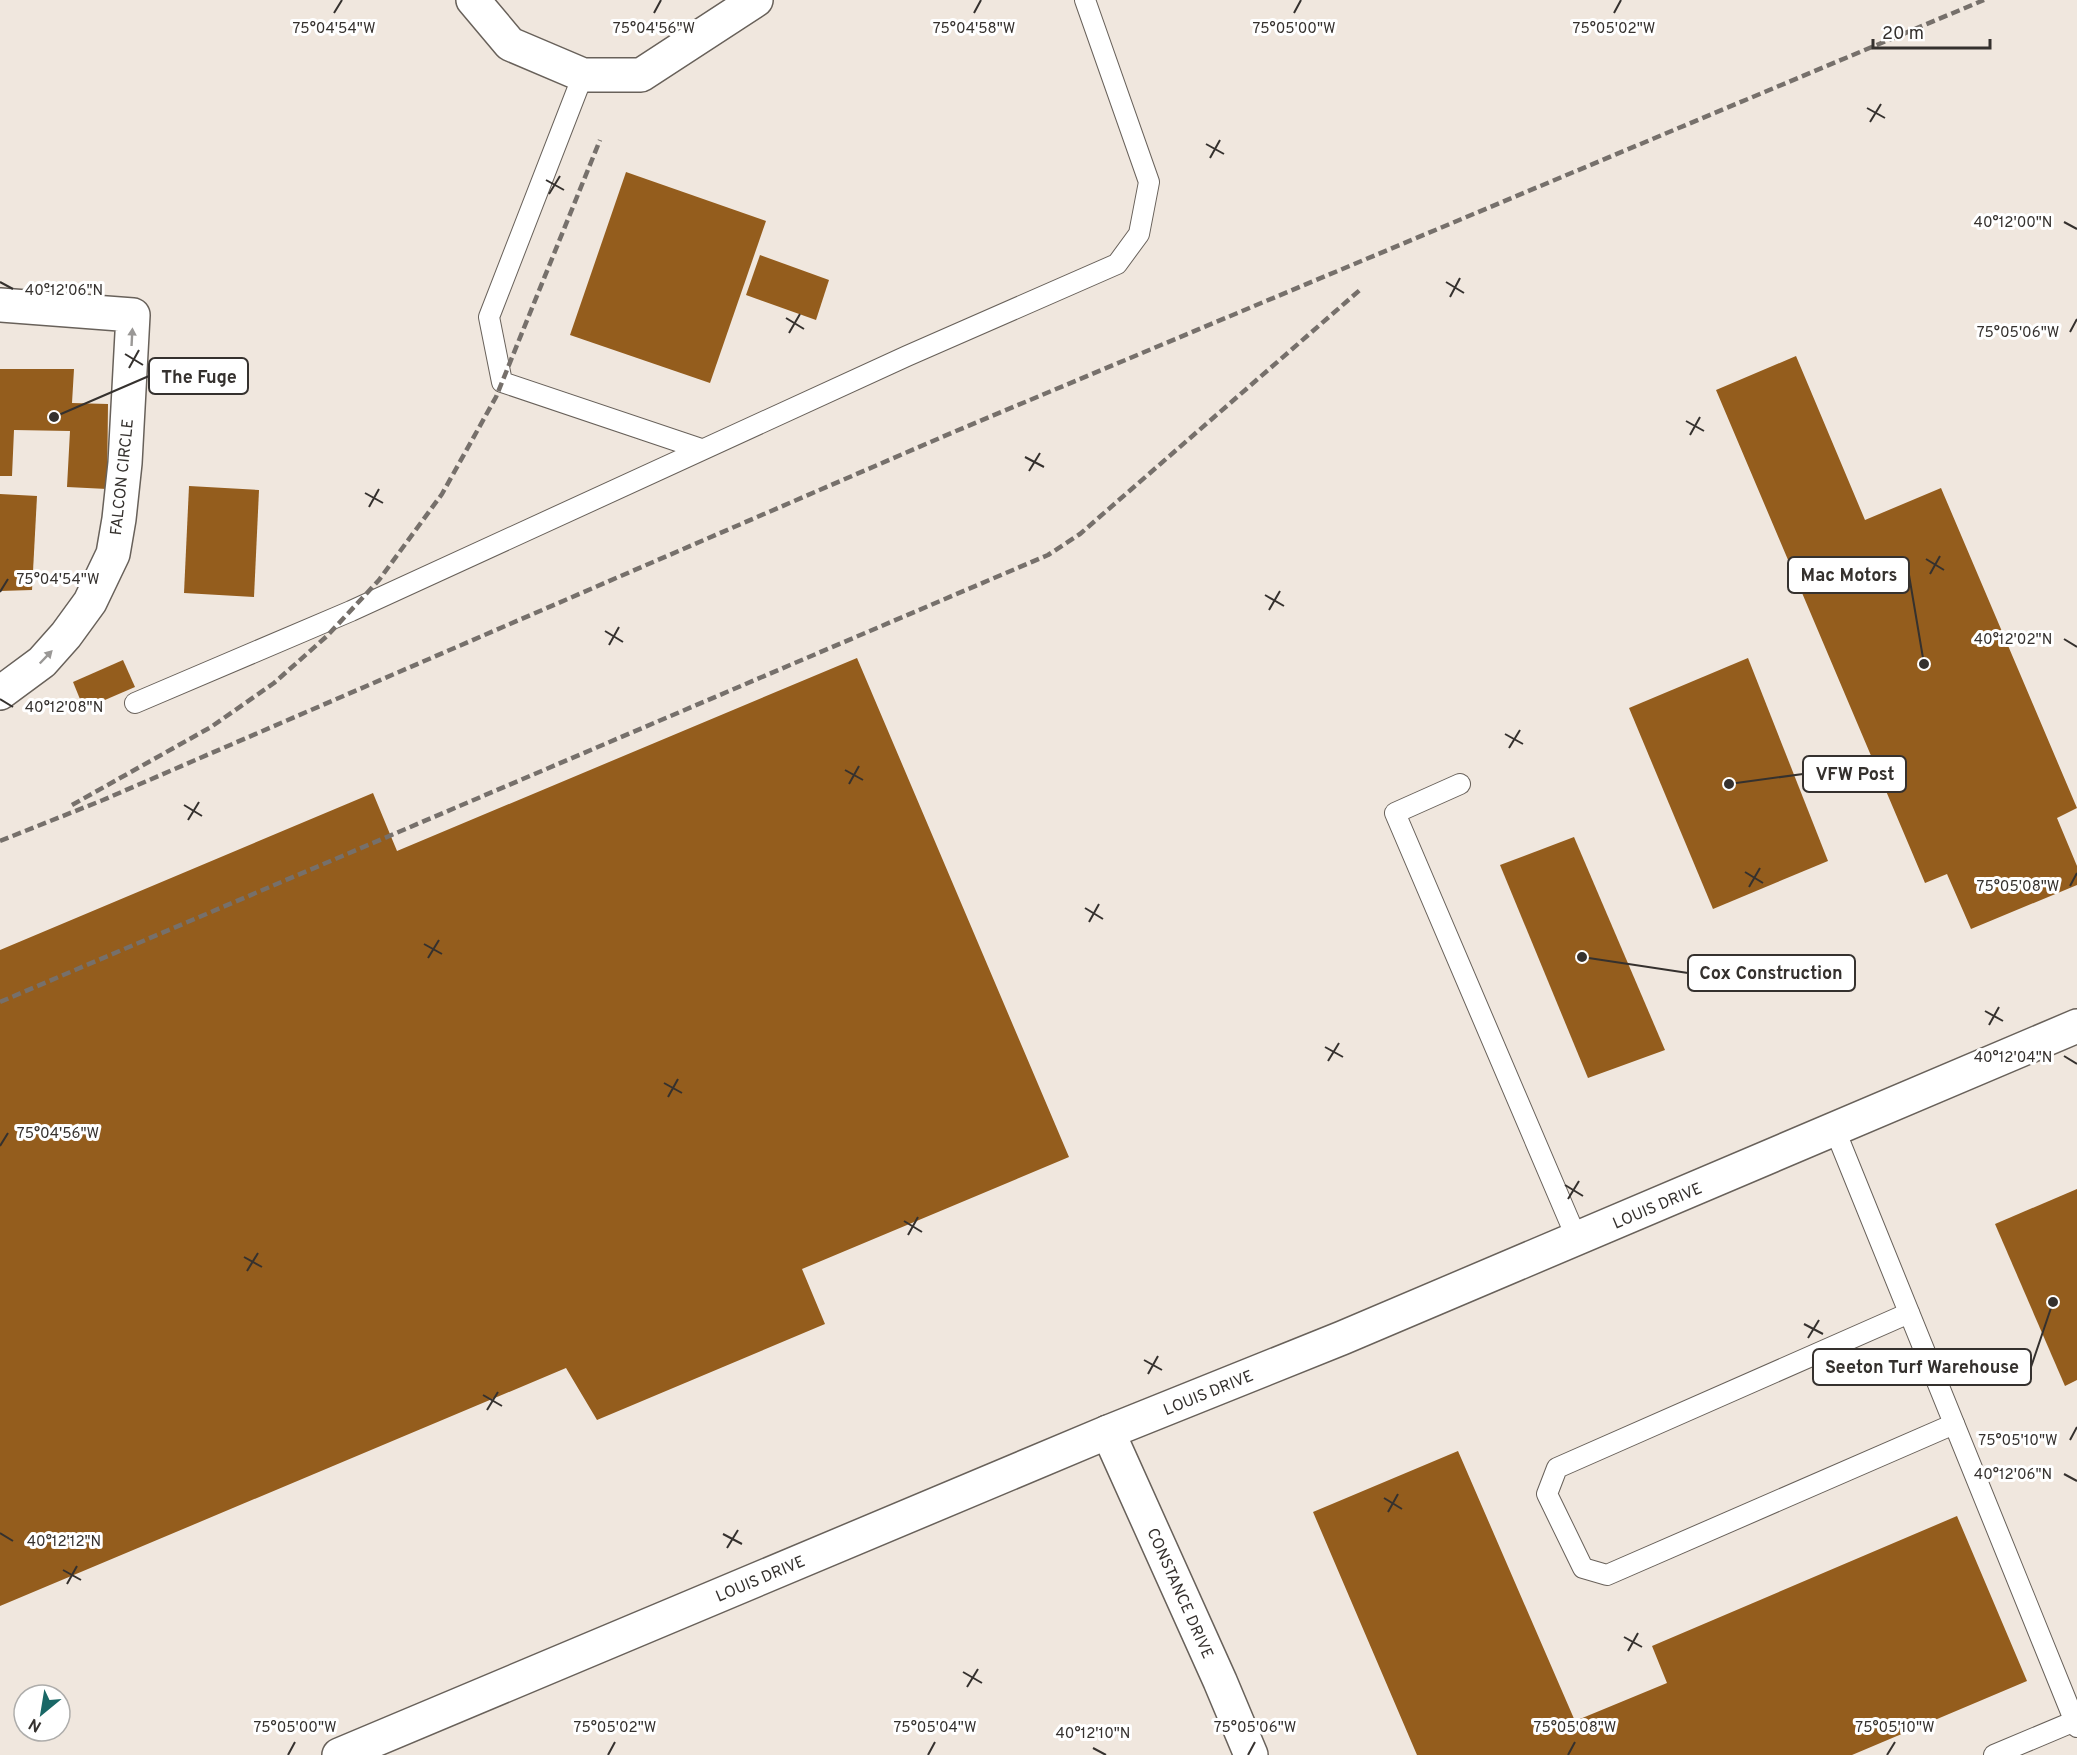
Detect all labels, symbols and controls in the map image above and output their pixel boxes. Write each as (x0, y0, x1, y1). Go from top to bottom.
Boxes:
scale bar (1873, 12, 1990, 50)
text: 75°04'54"W (292, 20, 376, 39)
text: 75°04'56"W (613, 20, 695, 39)
text: 75°04'58"W (933, 20, 1015, 39)
text: 75°05'00"W (1252, 20, 1336, 39)
text: 75°05'02"W (1573, 20, 1655, 39)
text: 20 m (1882, 23, 1924, 46)
text: 40°12'00"N (1974, 214, 2052, 233)
text: 40°12'06"N (25, 282, 103, 301)
text: 75°05'06"W (1977, 324, 2059, 343)
one-way arrow (127, 327, 136, 346)
callout: The Fuge (149, 358, 248, 394)
text: The Fuge (161, 367, 237, 390)
street label: FALCON CIRCLE (107, 418, 139, 536)
callout: Mac Motors (1788, 557, 1909, 593)
text: Mac Motors (1801, 565, 1897, 588)
text: 75°04'54"W (16, 571, 100, 590)
text: 40°12'02"N (1974, 631, 2052, 650)
one-way arrow (39, 649, 53, 664)
text: 40°12'08"N (25, 699, 103, 718)
callout: VFW Post (1803, 756, 1906, 792)
text: VFW Post (1816, 764, 1894, 787)
text: 75°05'08"W (1977, 878, 2059, 897)
callout: Cox Construction (1688, 955, 1855, 991)
text: Cox Construction (1699, 963, 1843, 986)
text: 40°12'04"N (1974, 1049, 2052, 1068)
text: 75°04'56"W (17, 1125, 99, 1144)
street label: LOUIS DRIVE (1610, 1179, 1705, 1235)
callout: Seeton Turf Warehouse (1813, 1349, 2031, 1385)
text: Seeton Turf Warehouse (1825, 1357, 2019, 1380)
street label: LOUIS DRIVE (1161, 1367, 1257, 1421)
text: 75°05'10"W (1978, 1432, 2058, 1451)
text: 40°12'06"N (1974, 1466, 2052, 1485)
street label: CONSTANCE DRIVE (1141, 1525, 1217, 1662)
text: 40°12'12"N (27, 1533, 101, 1552)
street label: LOUIS DRIVE (713, 1552, 808, 1608)
north arrow (12, 1683, 72, 1743)
text: N (26, 1713, 45, 1736)
text: 75°05'00"W (253, 1719, 337, 1738)
text: 75°05'02"W (574, 1719, 656, 1738)
text: 75°05'04"W (893, 1719, 977, 1738)
text: 75°05'06"W (1214, 1719, 1296, 1738)
text: 75°05'08"W (1534, 1719, 1616, 1738)
text: 75°05'10"W (1855, 1719, 1935, 1738)
text: 40°12'10"N (1056, 1725, 1130, 1744)

